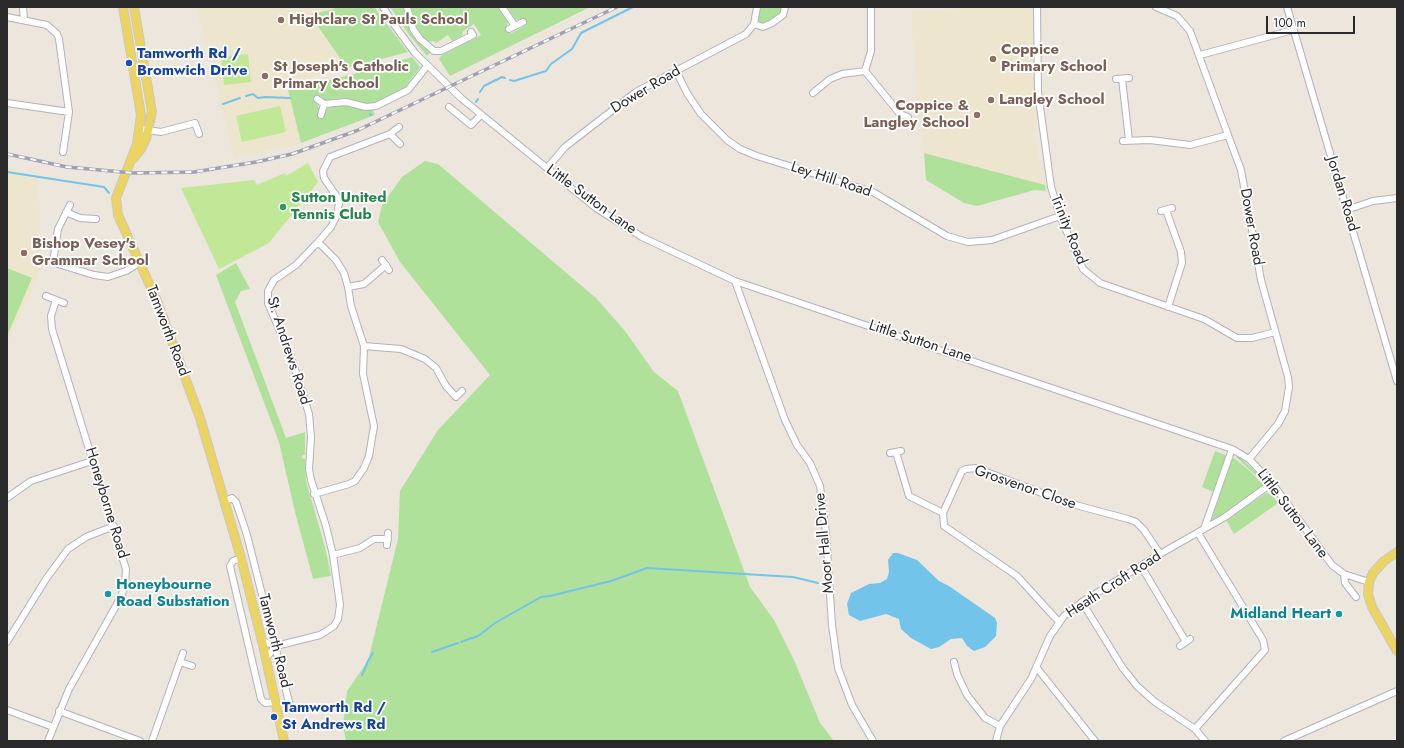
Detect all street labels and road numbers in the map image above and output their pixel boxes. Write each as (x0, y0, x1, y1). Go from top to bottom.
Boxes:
street label: Dower Road (608, 62, 684, 118)
street label: Jordan Road (1322, 154, 1362, 234)
street label: Ley Hill Road (788, 159, 874, 201)
street label: Little Sutton Lane (542, 161, 640, 239)
street label: Dower Road (1235, 187, 1267, 267)
street label: Trinity Road (1046, 192, 1090, 268)
street label: Tamworth Road (141, 283, 193, 379)
street label: St. Andrews Road (262, 295, 314, 407)
street label: Little Sutton Lane (866, 317, 974, 367)
street label: Honeyborne Road (81, 445, 131, 561)
street label: Grosvenor Close (972, 462, 1078, 514)
street label: Little Sutton Lane (1253, 466, 1331, 562)
street label: Moor Hall Drive (812, 492, 838, 594)
street label: Heath Croft Road (1063, 548, 1165, 622)
street label: Tamworth Road (254, 592, 294, 690)

